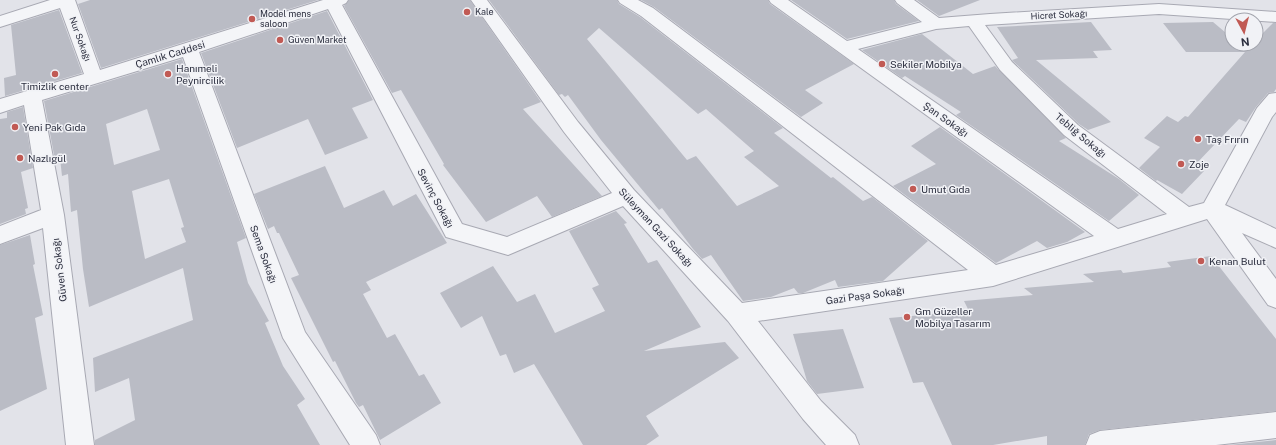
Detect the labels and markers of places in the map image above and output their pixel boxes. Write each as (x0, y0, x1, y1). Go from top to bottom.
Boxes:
place label: Kale (475, 6, 494, 17)
marker: Kale (462, 7, 472, 17)
place label: Model mens saloon (260, 8, 311, 29)
marker: Model mens saloon (247, 14, 257, 24)
place label: Güven Market (288, 34, 347, 45)
marker: Güven Market (275, 35, 285, 45)
place label: Sekiler Mobilya (890, 58, 962, 70)
marker: Sekiler Mobilya (877, 59, 887, 69)
place label: Hanımeli Peynircilik (176, 62, 225, 86)
marker: Timizlik center (50, 69, 60, 79)
marker: Hanımeli Peynircilik (163, 69, 173, 79)
place label: Timizlik center (21, 80, 89, 92)
place label: Yeni Pak Gıda (23, 121, 86, 133)
marker: Yeni Pak Gıda (10, 122, 20, 132)
place label: Taş Frırın (1206, 133, 1249, 145)
marker: Taş Frırın (1193, 134, 1203, 144)
place label: Nazlıgül (28, 152, 66, 164)
marker: Nazlıgül (15, 153, 25, 163)
place label: Zoje (1189, 158, 1210, 170)
marker: Zoje (1176, 159, 1186, 169)
place label: Umut Gıda (921, 183, 970, 195)
marker: Umut Gıda (908, 184, 918, 194)
place label: Kenan Bulut (1209, 255, 1266, 267)
marker: Kenan Bulut (1196, 256, 1206, 266)
place label: Gm Güzeller Mobilya Tasarım (915, 305, 990, 329)
marker: Gm Güzeller Mobilya Tasarım (902, 312, 912, 322)

